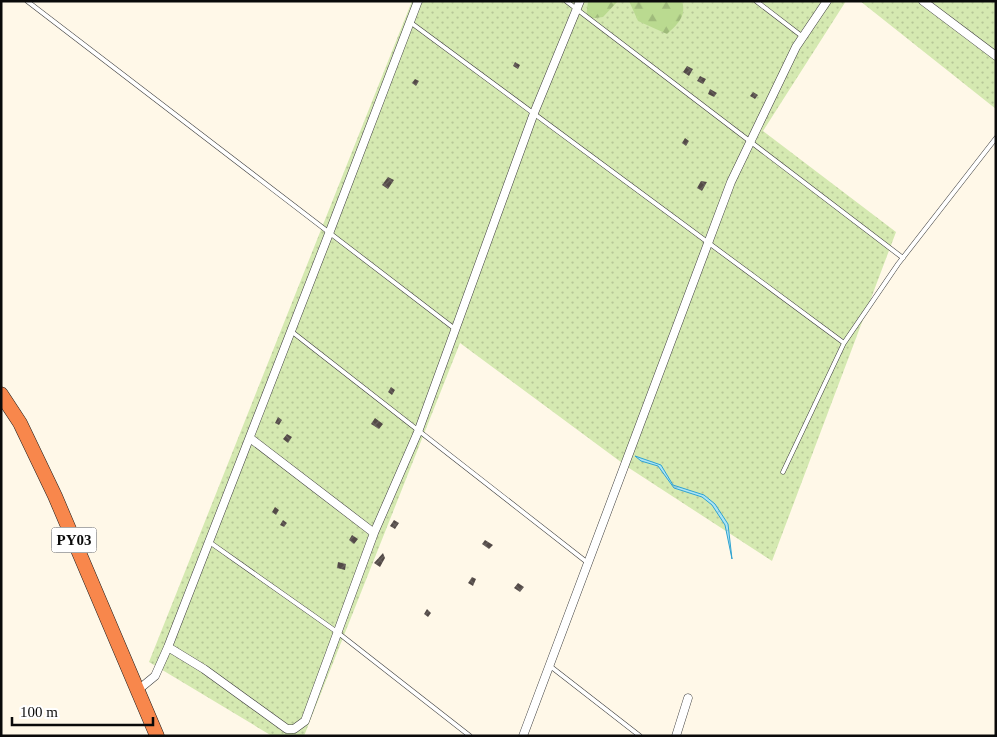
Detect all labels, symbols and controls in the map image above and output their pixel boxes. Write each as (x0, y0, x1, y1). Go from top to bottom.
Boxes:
road number: PY03 (52, 528, 96, 552)
scale bar (12, 694, 154, 726)
text: 100 m (20, 704, 58, 720)

